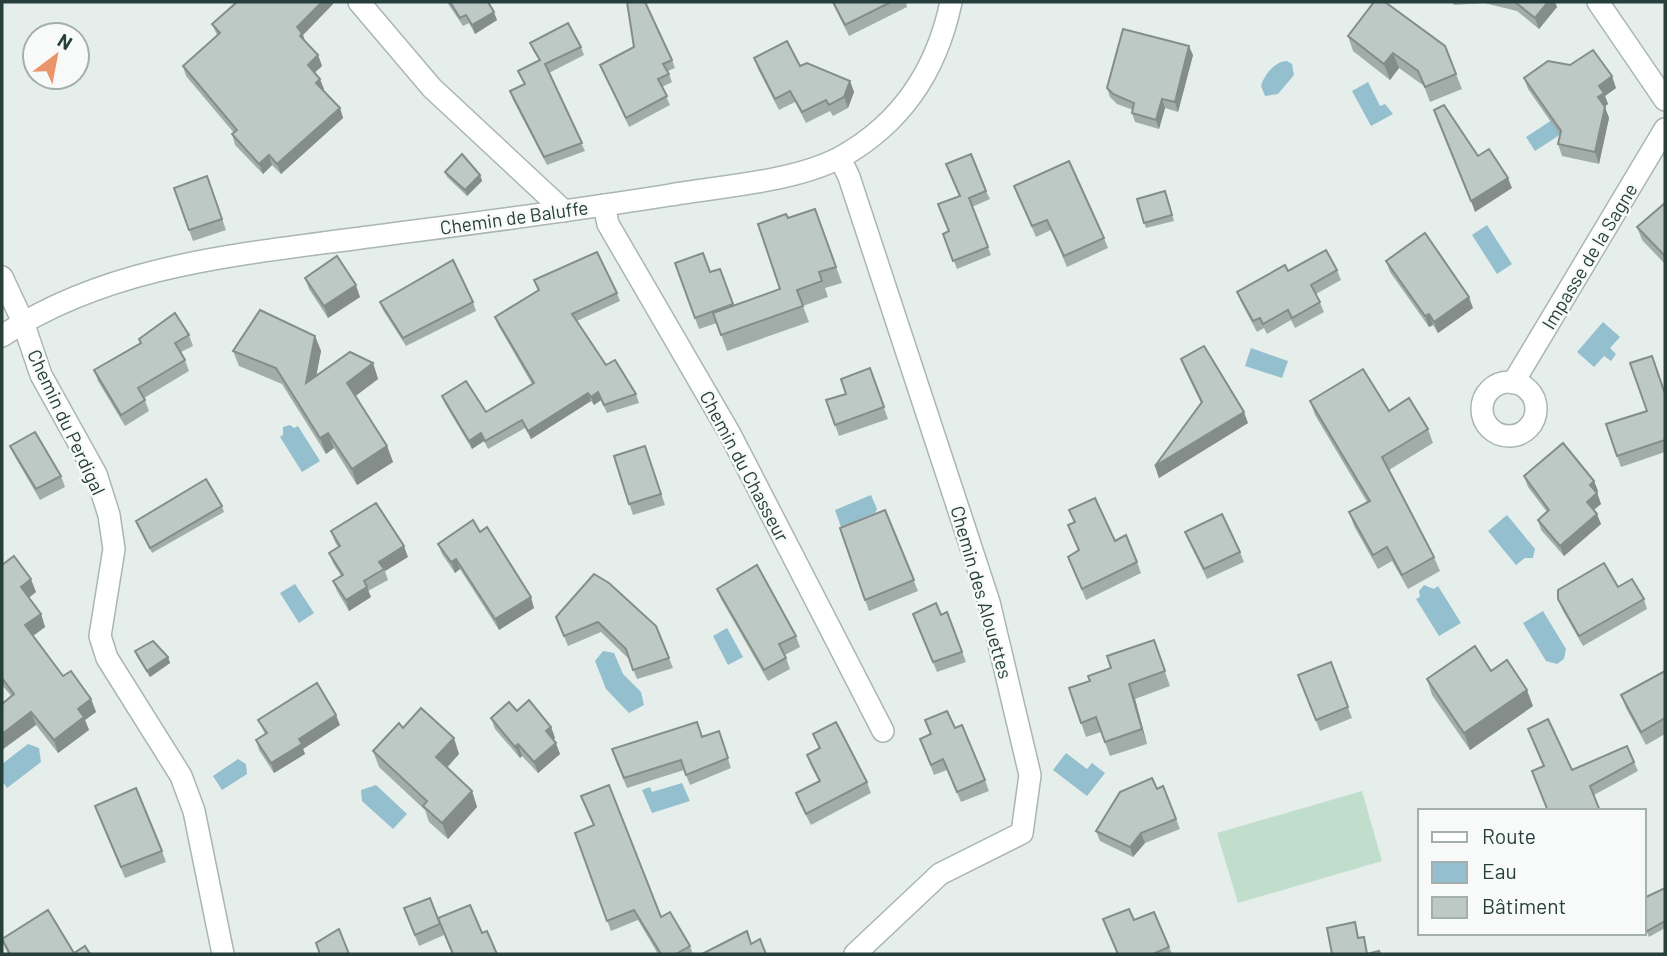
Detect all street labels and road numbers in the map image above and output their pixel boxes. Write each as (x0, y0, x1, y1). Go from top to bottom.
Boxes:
street label: Impasse de la Sagne (1536, 179, 1642, 333)
street label: Chemin de Baluffe (438, 195, 590, 239)
street label: Chemin du Perdigal (23, 346, 111, 498)
street label: Chemin du Chasseur (696, 387, 794, 545)
street label: Chemin des Alouettes (946, 503, 1018, 681)

